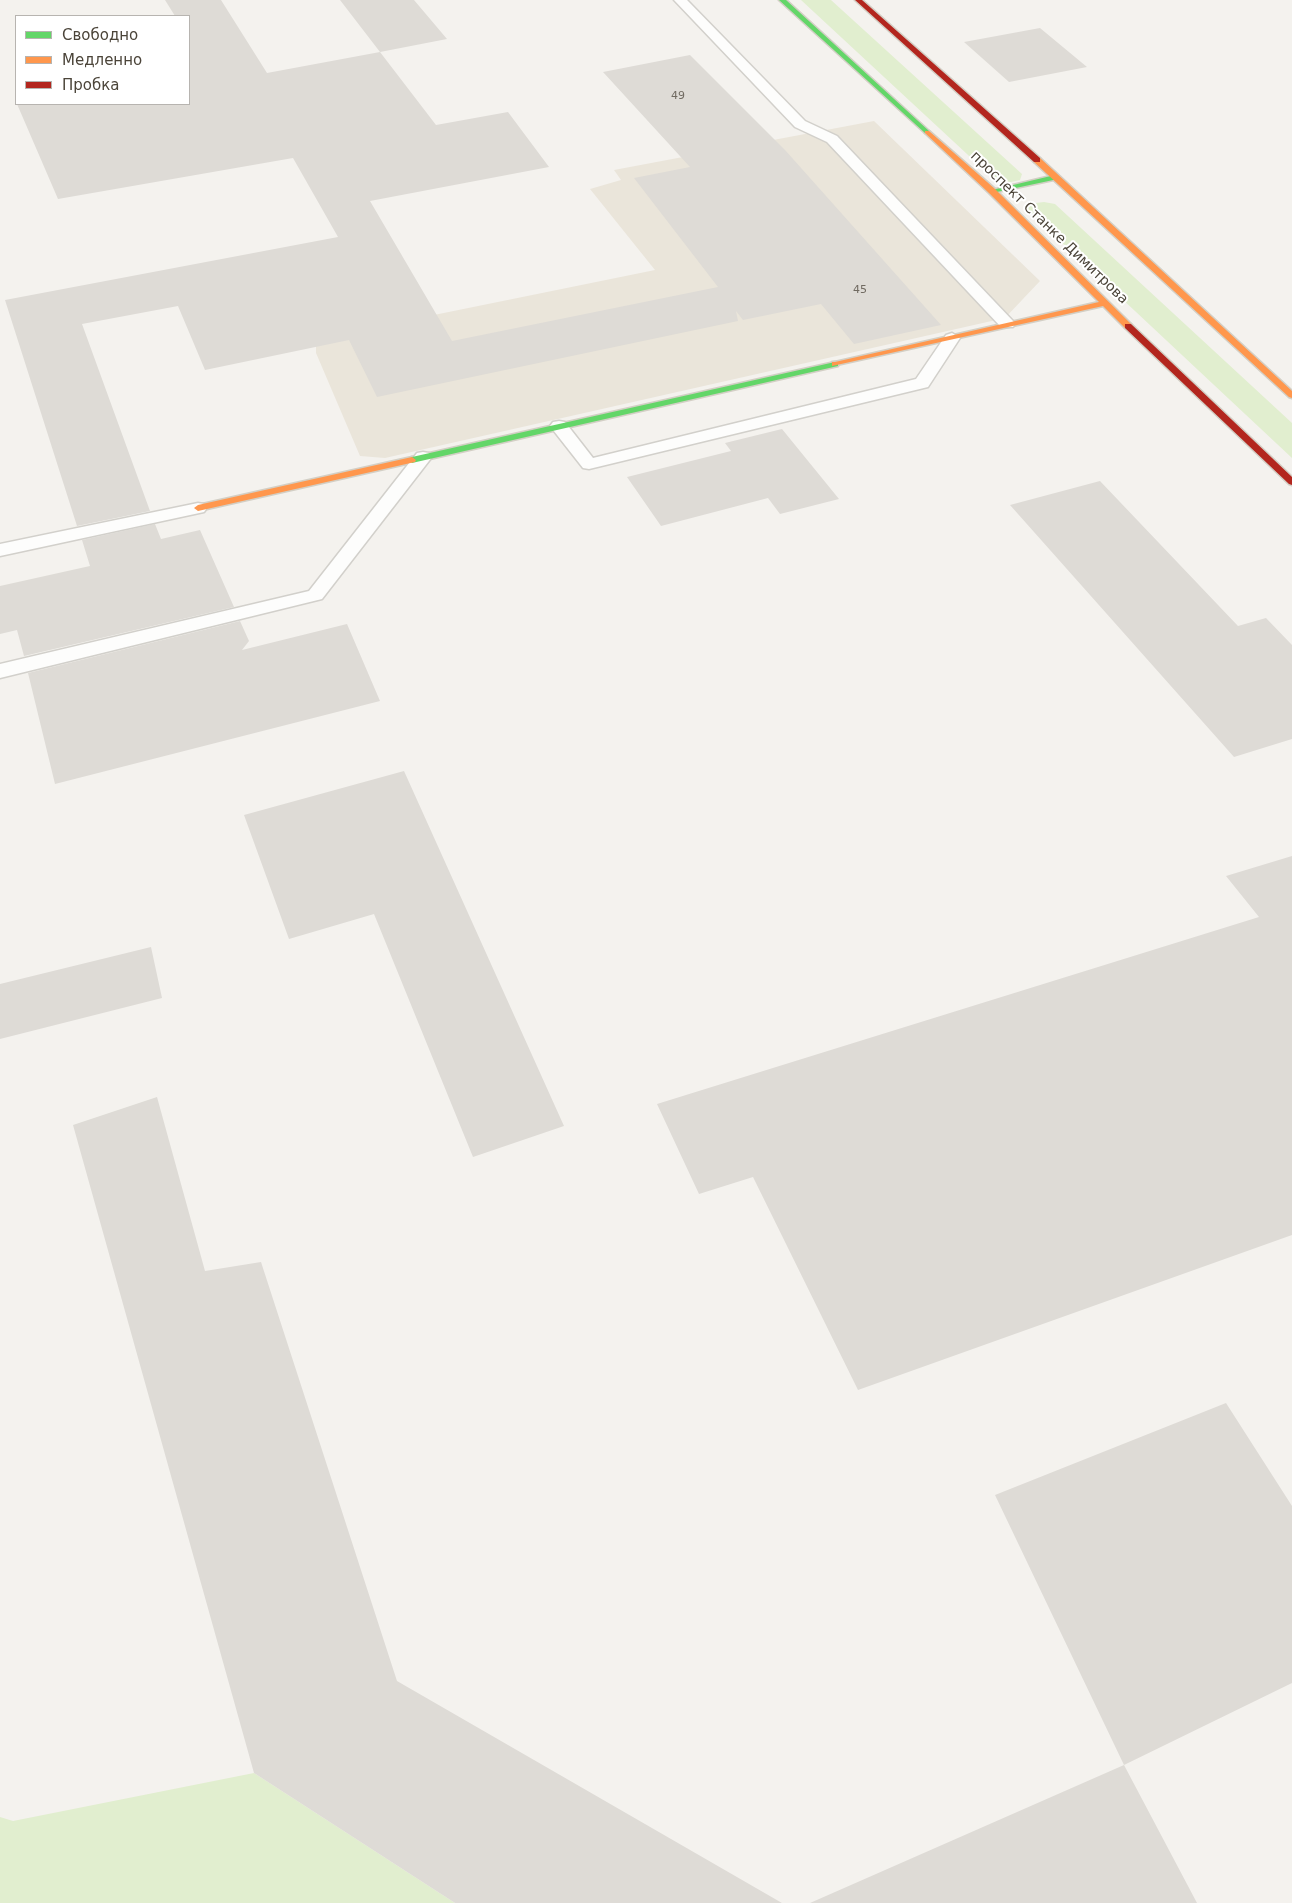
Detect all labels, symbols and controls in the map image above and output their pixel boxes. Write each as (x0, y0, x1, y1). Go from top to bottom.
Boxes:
legend (15, 15, 190, 105)
text: Свободно (62, 26, 138, 44)
text: Медленно (62, 51, 142, 69)
text: Пробка (62, 76, 119, 94)
house number: 49 (671, 89, 685, 103)
street label: проспект Станке Димитрова (967, 148, 1131, 308)
house number: 45 (853, 283, 867, 297)

